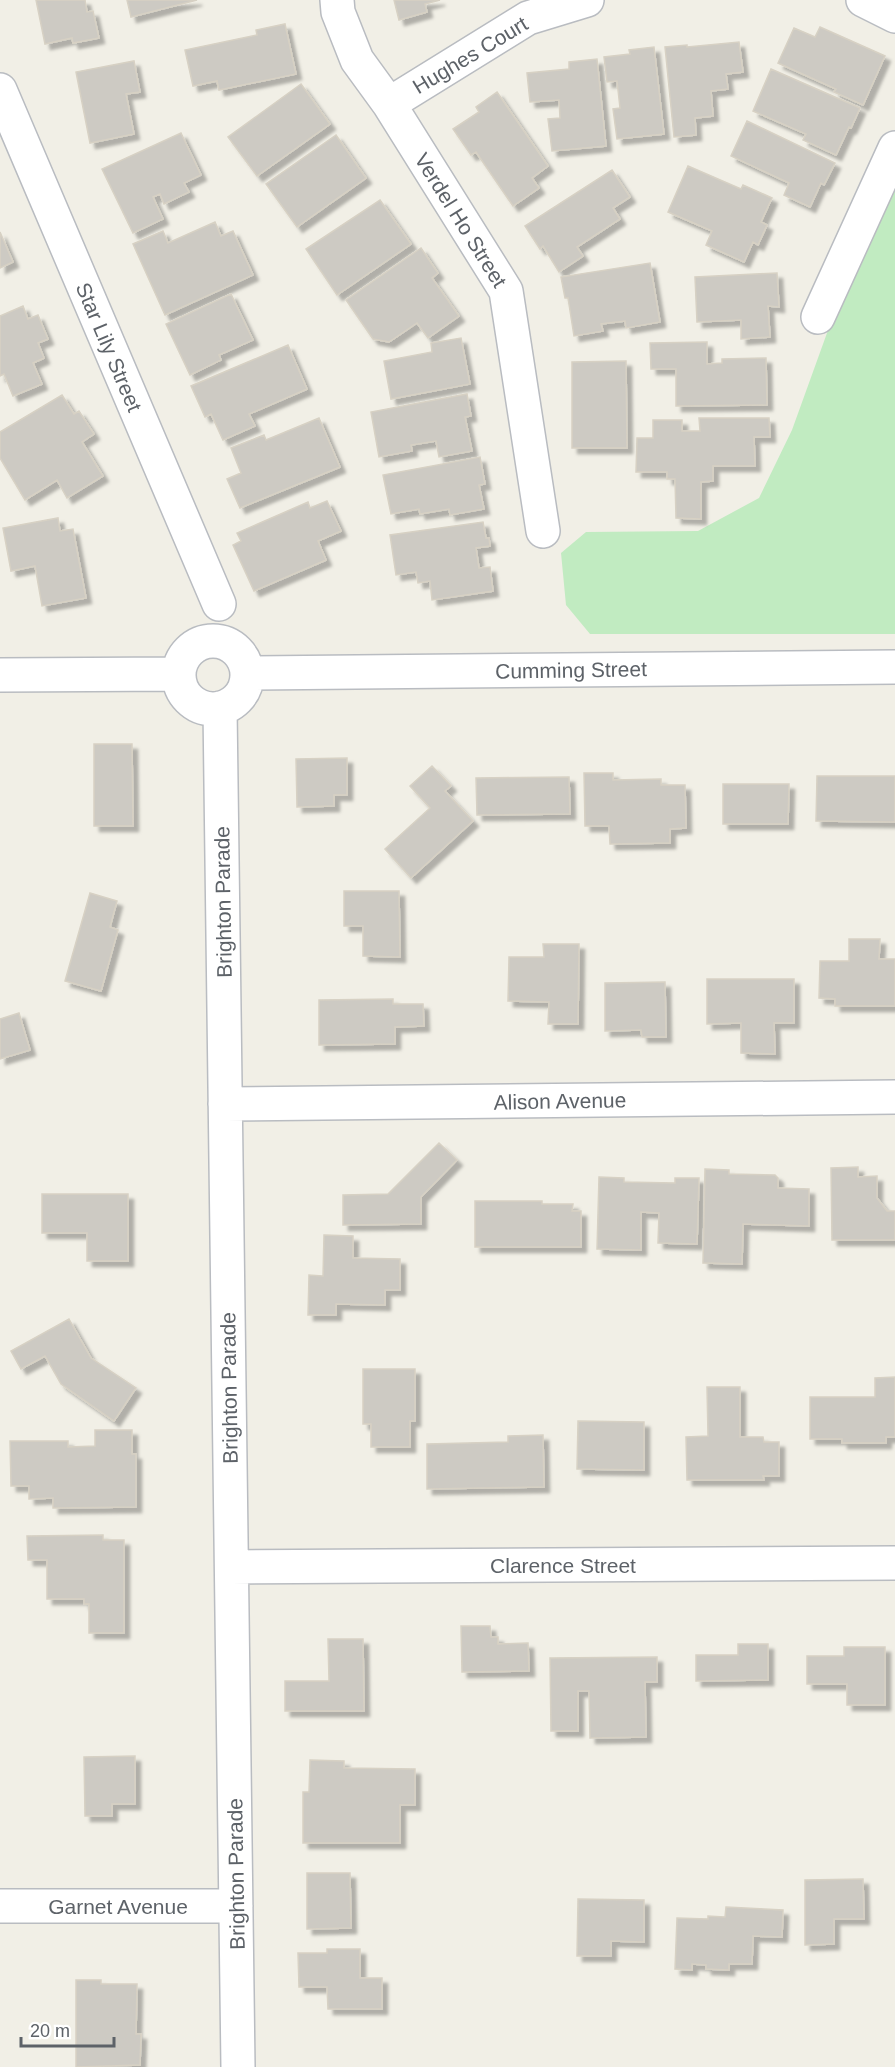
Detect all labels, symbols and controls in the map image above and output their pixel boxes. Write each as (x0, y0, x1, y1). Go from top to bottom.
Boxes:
street label: Hughes Court (409, 12, 532, 98)
street label: Verdel Ho Street (410, 149, 512, 292)
street label: Star Lily Street (72, 279, 147, 415)
street label: Cumming Street (495, 657, 647, 683)
street label: Brighton Parade (210, 826, 236, 978)
street label: Alison Avenue (493, 1088, 627, 1114)
street label: Brighton Parade (216, 1312, 242, 1464)
street label: Clarence Street (490, 1554, 636, 1577)
street label: Brighton Parade (223, 1798, 249, 1950)
street label: Garnet Avenue (48, 1895, 188, 1918)
scale bar (21, 2010, 114, 2048)
text: 20 m (30, 2021, 70, 2041)

